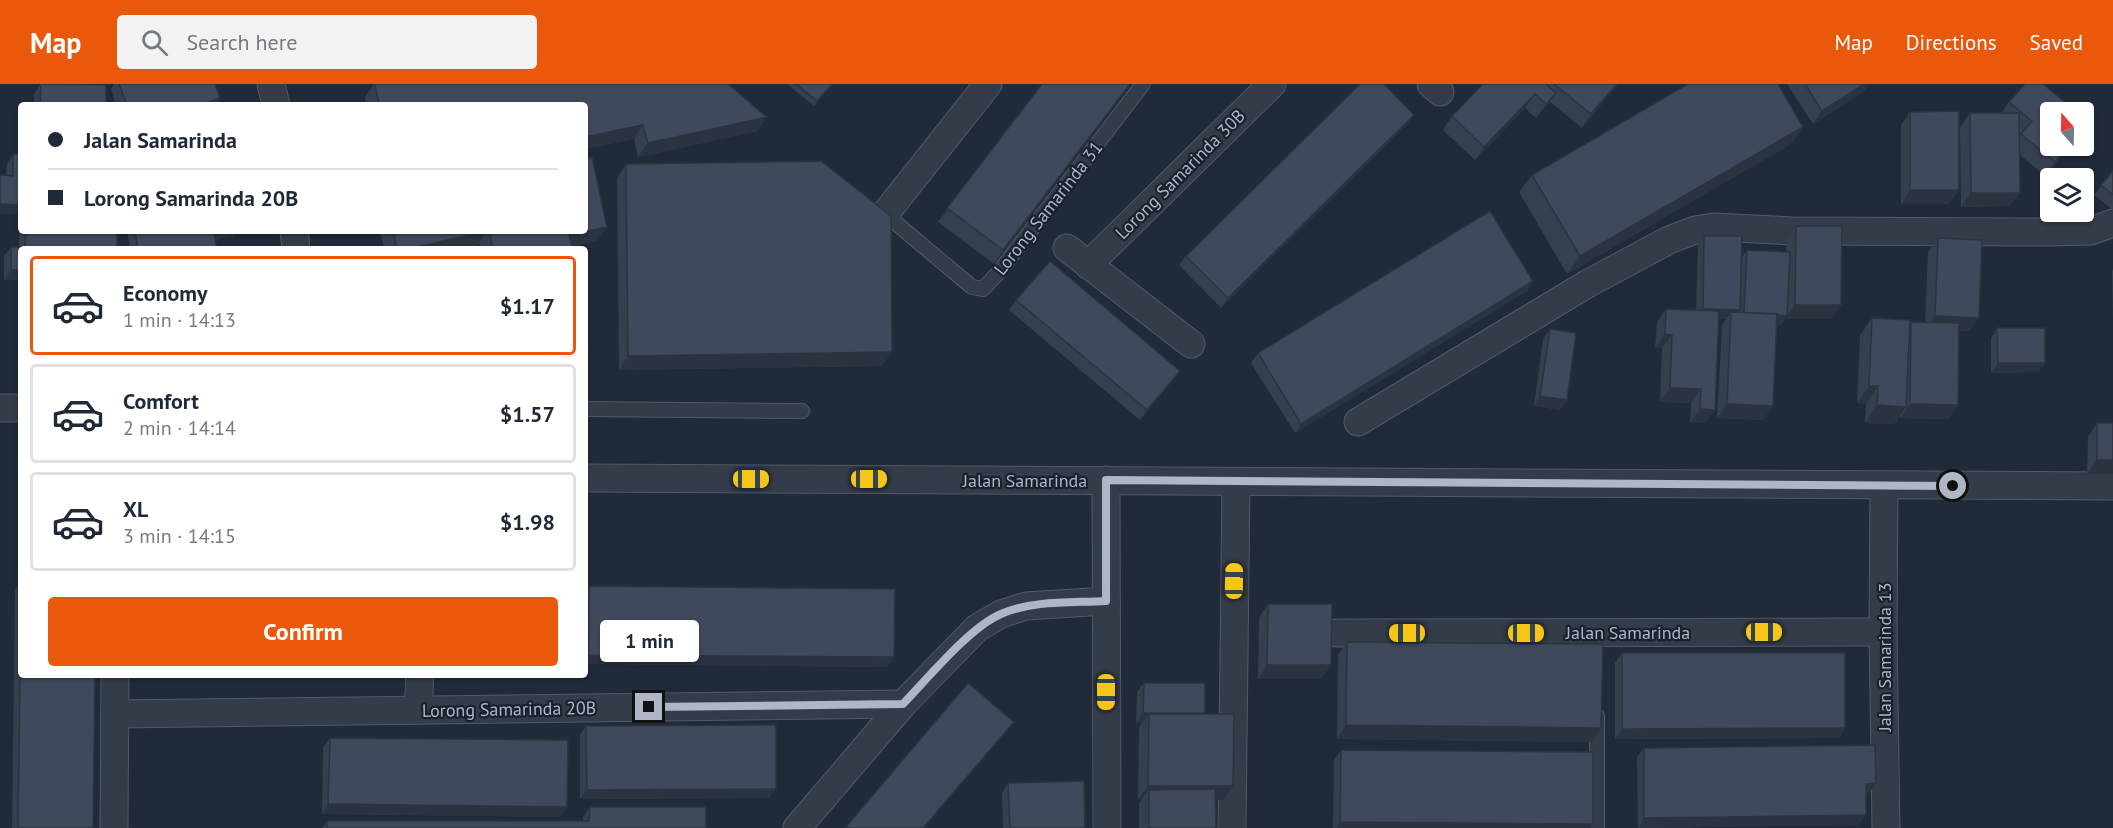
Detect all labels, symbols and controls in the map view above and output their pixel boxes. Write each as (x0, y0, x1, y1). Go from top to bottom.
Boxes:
search box (117, 15, 537, 69)
text: Map (30, 24, 81, 61)
icon: search (138, 26, 171, 59)
text: Search here (186, 28, 297, 56)
text: Map (1834, 29, 1873, 56)
text: Directions (1906, 29, 1997, 56)
text: Saved (2030, 29, 2083, 56)
north arrow (2040, 102, 2094, 156)
map controls (2040, 102, 2094, 222)
street label: Lorong Samarinda 30B (1110, 104, 1250, 244)
text: Jalan Samarinda (84, 126, 237, 154)
street label: Lorong Samarinda 31 (989, 136, 1107, 280)
button: layers (2040, 168, 2094, 222)
text: Lorong Samarinda 20B (84, 184, 298, 212)
icon: car (51, 279, 105, 333)
text: Economy (123, 279, 207, 307)
text: $1.17 (500, 292, 555, 320)
text: 1 min · 14:13 (123, 307, 236, 333)
icon: car (51, 387, 105, 441)
text: Comfort (123, 387, 199, 415)
text: $1.57 (500, 400, 555, 428)
text: 2 min · 14:14 (123, 415, 236, 441)
street label: Jalan Samarinda (962, 469, 1087, 492)
car (733, 470, 769, 488)
car (851, 470, 887, 488)
route start (1939, 472, 1966, 499)
icon: car (51, 495, 105, 549)
text: XL (123, 495, 148, 523)
text: $1.98 (500, 508, 555, 536)
text: 3 min · 14:15 (123, 523, 236, 549)
car (1225, 563, 1243, 599)
street label: Jalan Samarinda 13 (1873, 583, 1896, 732)
button: Confirm (48, 597, 558, 666)
callout: 1 min (600, 620, 698, 662)
street label: Jalan Samarinda (1565, 621, 1690, 644)
car (1746, 623, 1782, 641)
car (1389, 624, 1425, 642)
car (1508, 624, 1544, 642)
text: 1 min (625, 628, 674, 654)
car (1097, 674, 1115, 710)
route end (635, 693, 662, 720)
street label: Lorong Samarinda 20B (422, 696, 596, 722)

